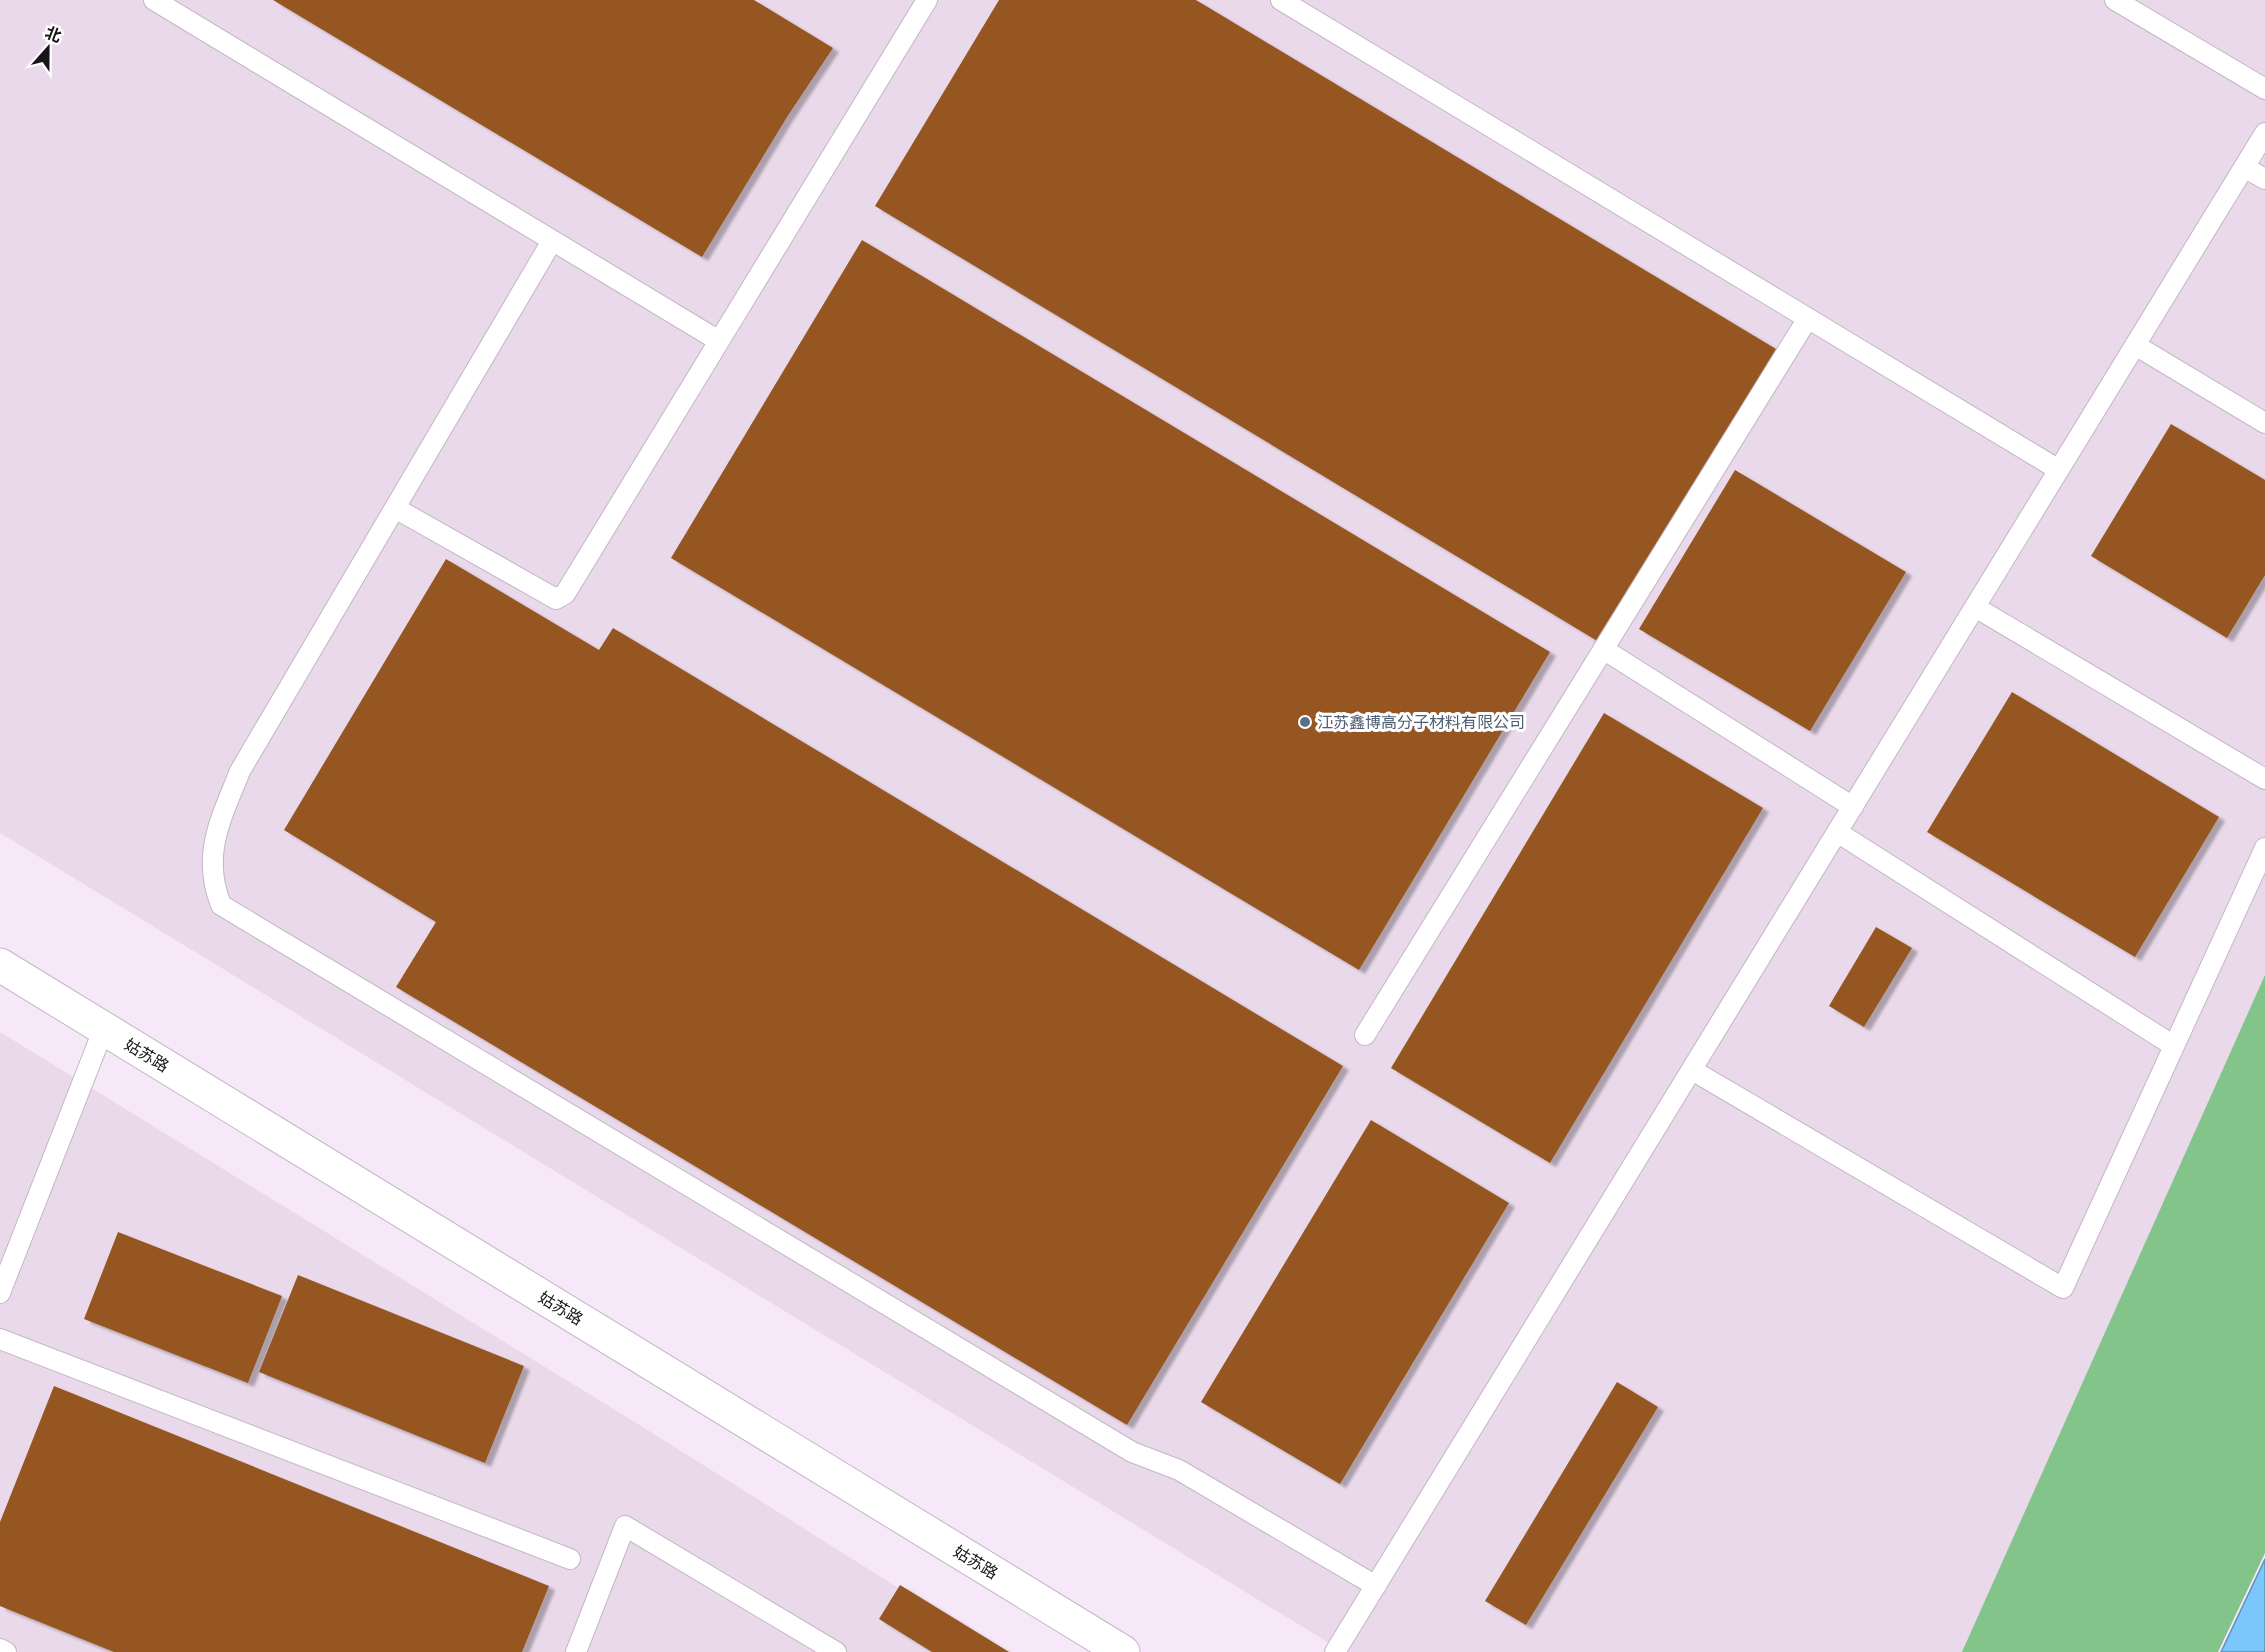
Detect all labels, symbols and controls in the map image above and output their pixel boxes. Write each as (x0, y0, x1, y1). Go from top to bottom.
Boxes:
north arrow (18, 18, 78, 78)
text: 北 (42, 20, 65, 48)
place label: 江苏鑫博高分子材料有限公司 (1317, 710, 1525, 734)
marker: 江苏鑫博高分子材料有限公司 (1298, 715, 1312, 729)
street label: 姑苏路 (120, 1032, 174, 1078)
street label: 姑苏路 (534, 1285, 588, 1331)
street label: 姑苏路 (949, 1539, 1003, 1585)

